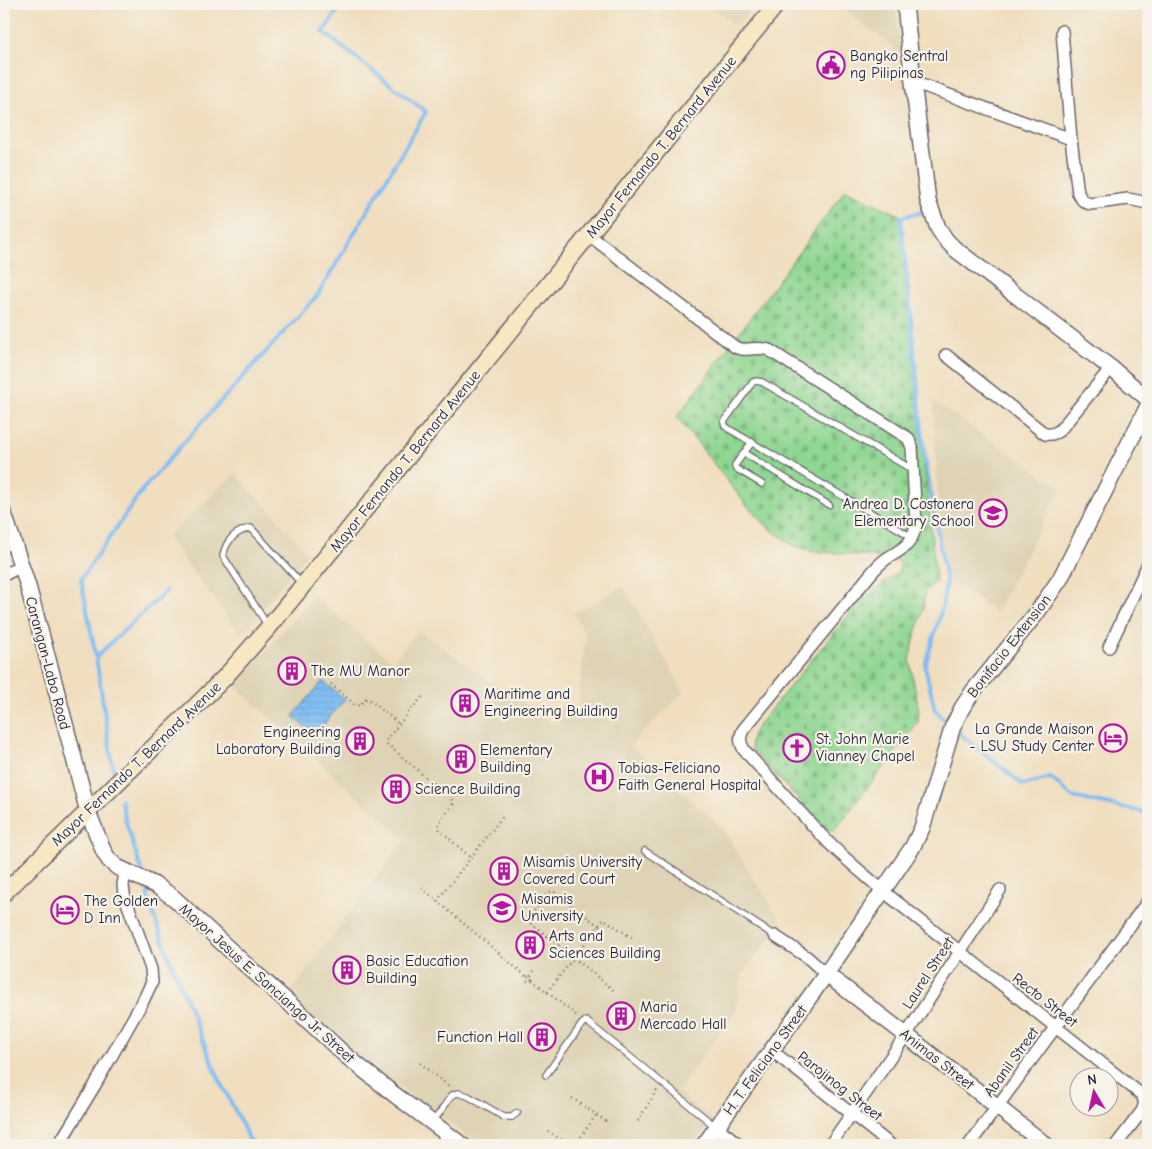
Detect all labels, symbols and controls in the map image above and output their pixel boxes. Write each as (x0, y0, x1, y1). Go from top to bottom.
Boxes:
place label: Bangko Sentral ng Pilipinas (850, 47, 948, 82)
public building icon: Bangko Sentral ng Pilipinas (816, 50, 846, 80)
street label: Mayor Fernando T. Bernard Avenue (582, 52, 740, 242)
street label: Mayor Fernando T. Bernard Avenue (326, 366, 484, 556)
place label: Andrea D. Costonera Elementary School (843, 495, 974, 530)
school or university icon: Andrea D. Costonera Elementary School (978, 498, 1008, 528)
street label: Bonifacio Extension (963, 591, 1055, 701)
street label: Carangan-Labo Road (22, 594, 74, 732)
building icon: The MU Manor (277, 656, 307, 686)
place label: The MU Manor (311, 662, 410, 680)
street label: Mayor Fernando T. Bernard Avenue (47, 678, 225, 850)
place label: Maritime and Engineering Building (484, 685, 618, 720)
building icon: Maritime and Engineering Building (450, 688, 480, 718)
place label: La Grande Maison - LSU Study Center (970, 720, 1094, 755)
place label: Engineering Laboratory Building (216, 723, 341, 758)
hotel icon: La Grande Maison - LSU Study Center (1098, 723, 1128, 753)
building icon: Engineering Laboratory Building (345, 726, 375, 756)
place label: St. John Marie Vianney Chapel (816, 730, 915, 765)
church icon: St. John Marie Vianney Chapel (782, 733, 812, 763)
place label: Elementary Building (480, 741, 553, 776)
building icon: Elementary Building (446, 744, 476, 774)
place label: Tobias-Feliciano Faith General Hospital (618, 759, 761, 794)
hospital icon: Tobias-Feliciano Faith General Hospital (584, 762, 614, 792)
building icon: Science Building (381, 774, 411, 804)
place label: Science Building (415, 780, 521, 798)
place label: Misamis University Covered Court (523, 853, 642, 888)
building icon: Misamis University Covered Court (489, 856, 519, 886)
place label: Misamis University (521, 890, 583, 925)
place label: The Golden D Inn (84, 892, 158, 927)
school or university icon: Misamis University (487, 893, 517, 923)
hotel icon: The Golden D Inn (50, 895, 80, 925)
street label: Mayor Jesus E. Sanciango Jr. Street (176, 899, 359, 1067)
place label: Arts and Sciences Building (549, 927, 661, 962)
building icon: Arts and Sciences Building (515, 930, 545, 960)
street label: Laurel Street (898, 933, 958, 1012)
place label: Basic Education Building (366, 952, 468, 987)
building icon: Basic Education Building (332, 955, 362, 985)
street label: Recto Street (1009, 969, 1082, 1031)
place label: Maria Mercado Hall (640, 998, 727, 1033)
building icon: Maria Mercado Hall (606, 1001, 636, 1031)
street label: H. T. Feliciano Street (719, 1001, 811, 1118)
building icon: Function Hall (527, 1022, 557, 1052)
street label: Abanil Street (980, 1023, 1043, 1100)
street label: Animas Street (896, 1024, 978, 1094)
place label: Function Hall (437, 1028, 523, 1046)
street label: Parojinog Street (794, 1047, 887, 1125)
north arrow (1070, 1066, 1120, 1116)
text: N (1086, 1071, 1098, 1089)

